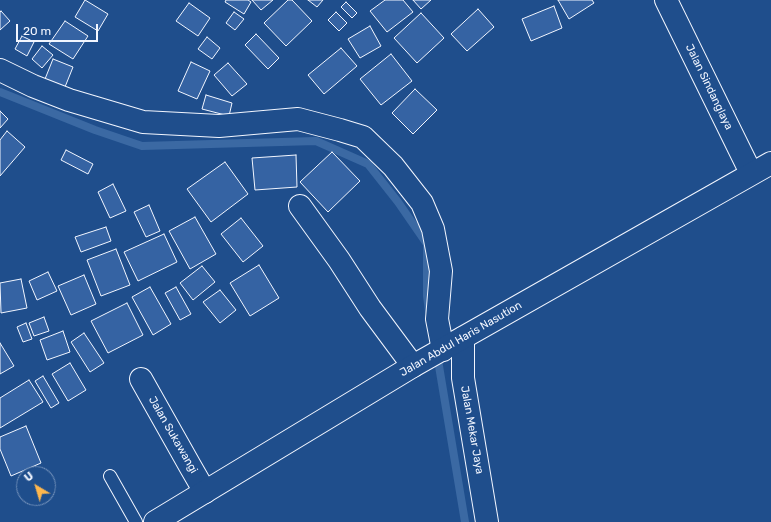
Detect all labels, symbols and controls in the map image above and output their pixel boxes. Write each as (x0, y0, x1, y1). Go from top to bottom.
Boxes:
scale bar (18, 16, 100, 42)
text: 20 m (23, 24, 51, 38)
street label: Jalan Sindanglaya (683, 42, 735, 132)
street label: Jalan Abdul Haris Nasution (398, 299, 524, 379)
street label: Jalan Mekar Jaya (458, 385, 486, 475)
street label: Jalan Sukawangi (146, 394, 200, 476)
north arrow (16, 466, 56, 506)
text: U (22, 469, 36, 485)

